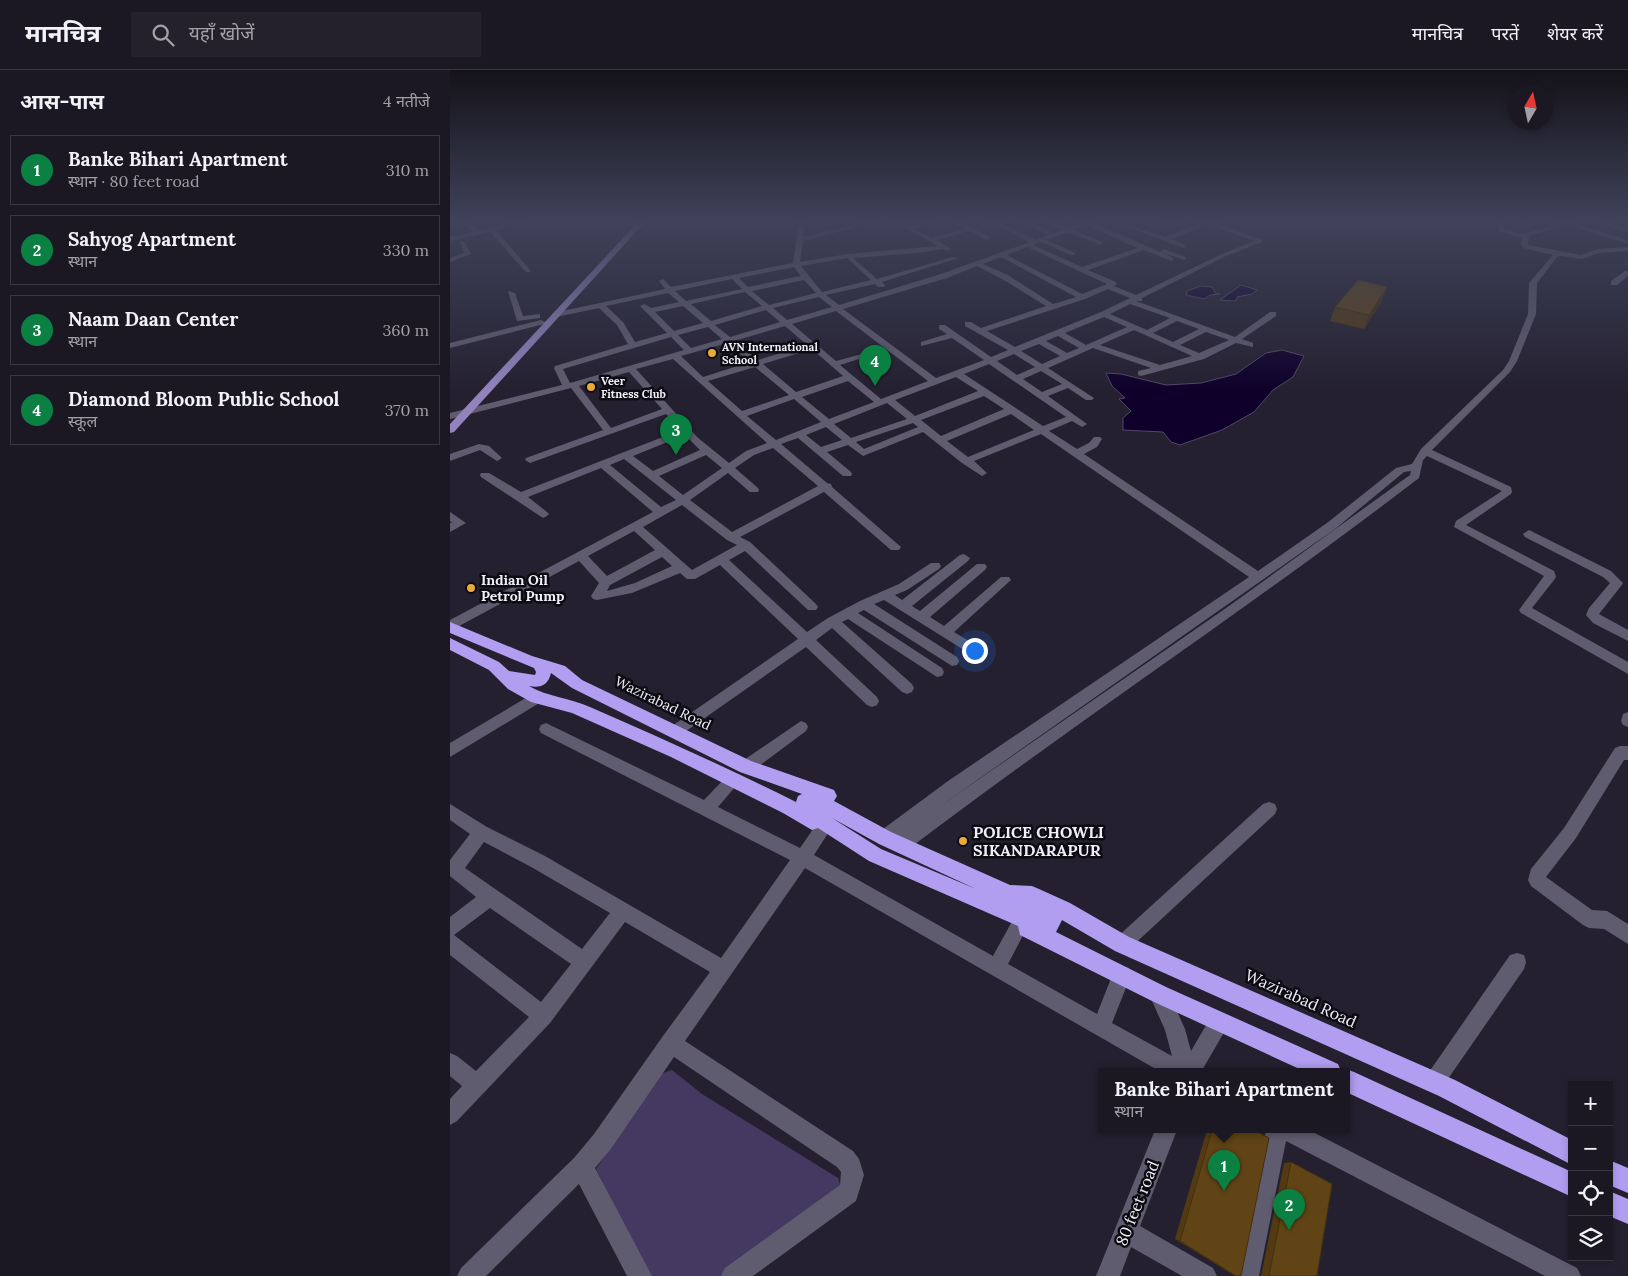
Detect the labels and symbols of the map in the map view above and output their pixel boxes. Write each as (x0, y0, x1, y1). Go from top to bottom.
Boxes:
north arrow (1508, 85, 1553, 130)
place label: AVN International School (722, 340, 818, 367)
pin: 4 (859, 345, 891, 386)
marker: AVN International School (706, 347, 718, 359)
place label: Veer Fitness Club (601, 374, 666, 401)
marker: Veer Fitness Club (585, 381, 597, 393)
pin: 3 (660, 414, 692, 455)
place label: Indian Oil Petrol Pump (481, 571, 564, 605)
marker: Indian Oil Petrol Pump (465, 582, 477, 594)
your location (962, 638, 988, 664)
street label: Wazirabad Road (612, 672, 714, 734)
place label: POLICE CHOWLI SIKANDARAPUR (973, 822, 1104, 860)
marker: POLICE CHOWLI SIKANDARAPUR (957, 835, 969, 847)
street label: Wazirabad Road (1242, 965, 1360, 1032)
pin: 1 (1208, 1150, 1240, 1191)
street label: 80 feet road (1111, 1157, 1163, 1248)
pin: 2 (1273, 1189, 1305, 1230)

